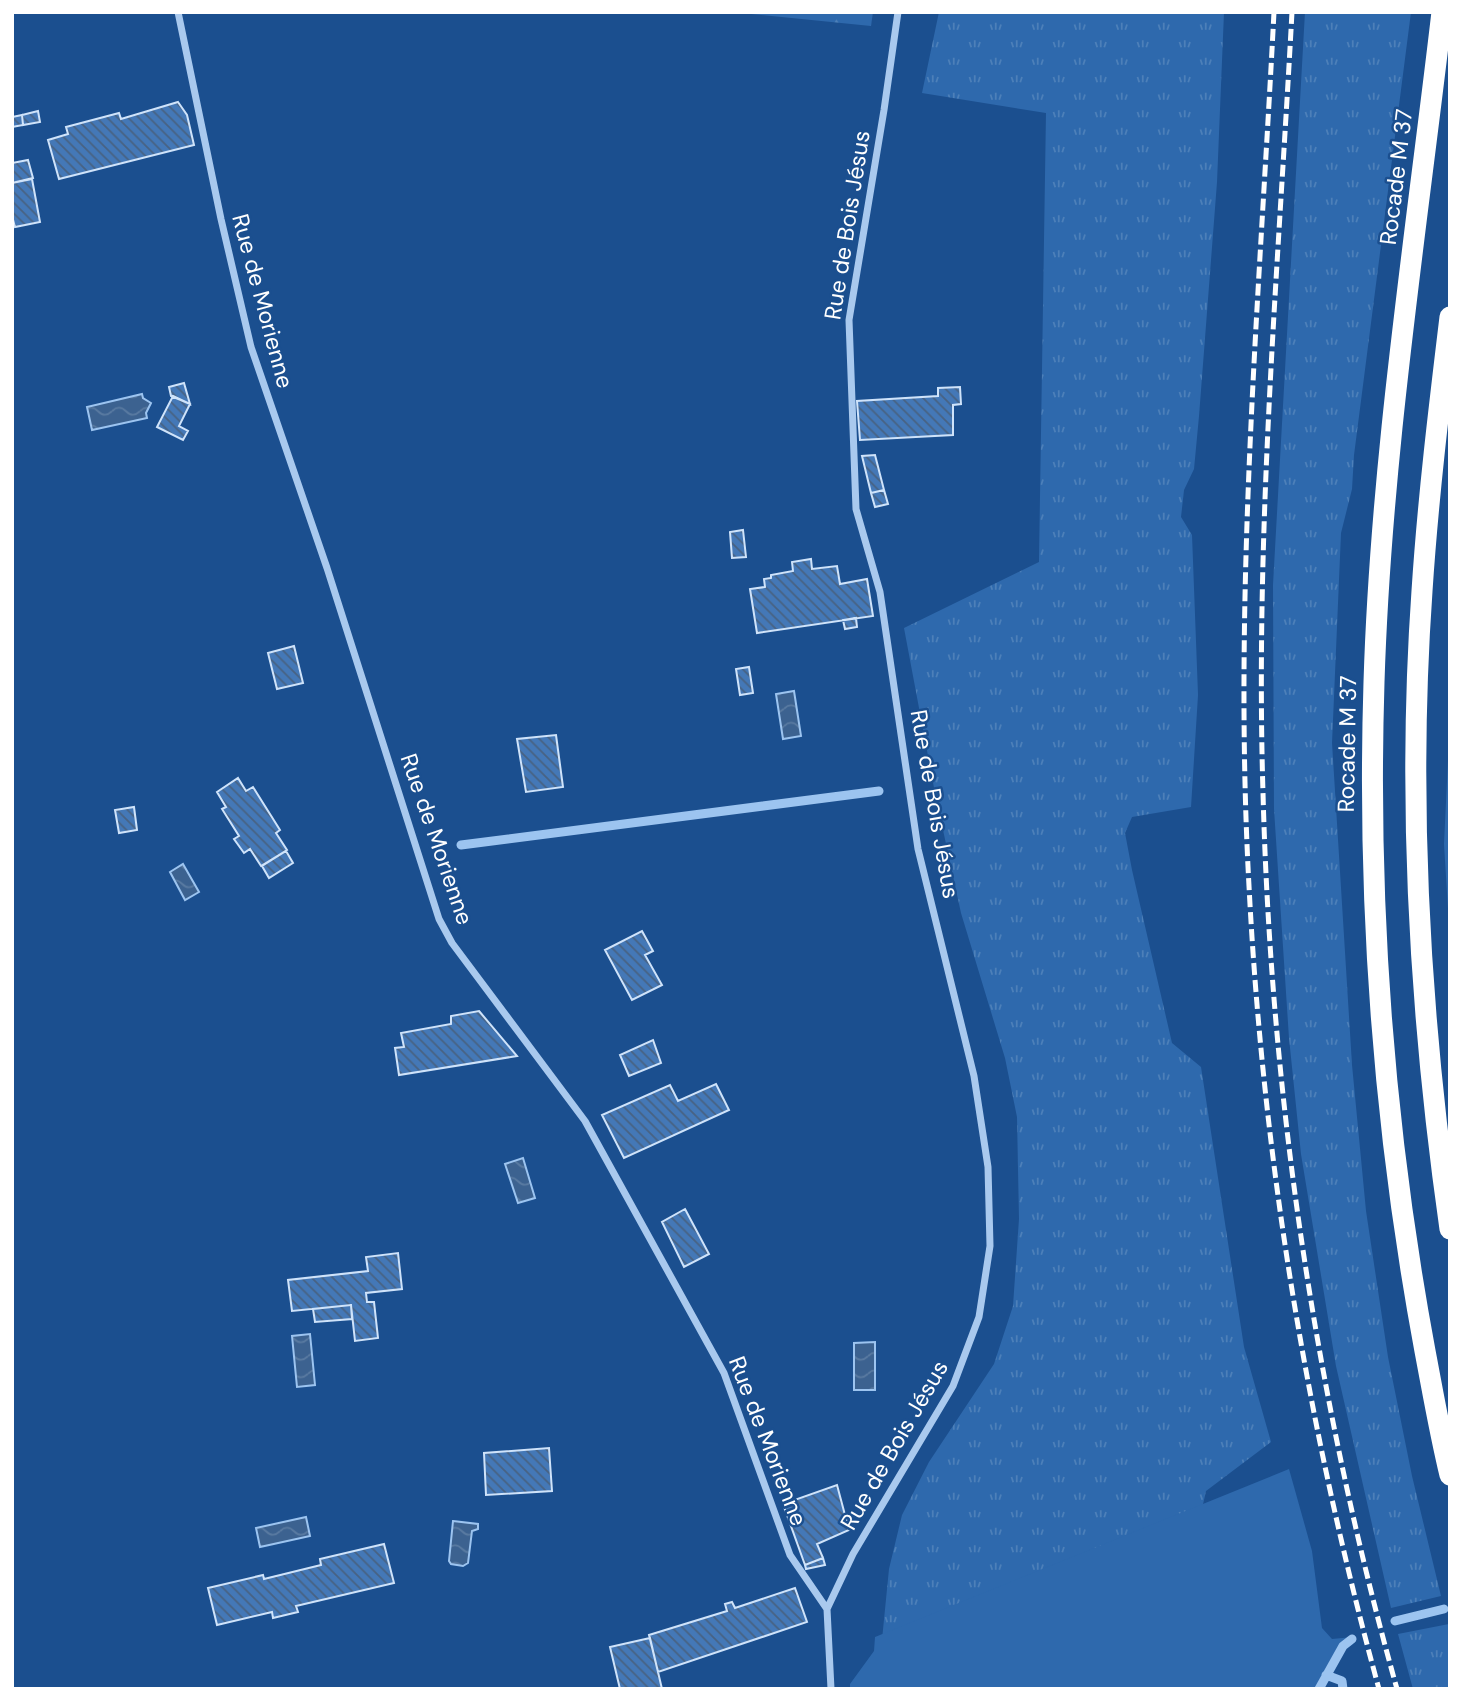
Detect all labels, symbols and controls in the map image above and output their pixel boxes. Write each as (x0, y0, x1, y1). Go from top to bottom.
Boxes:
street label: Rocade M 37 (1373, 107, 1419, 247)
street label: Rue de Bois Jésus (817, 128, 877, 322)
street label: Rue de Morienne (225, 211, 301, 391)
street label: Rocade M 37 (1331, 675, 1363, 813)
street label: Rue de Bois Jésus (904, 707, 966, 901)
street label: Rue de Morienne (394, 749, 480, 929)
street label: Rue de Morienne (722, 1352, 814, 1530)
street label: Rue de Bois Jésus (833, 1355, 955, 1535)

